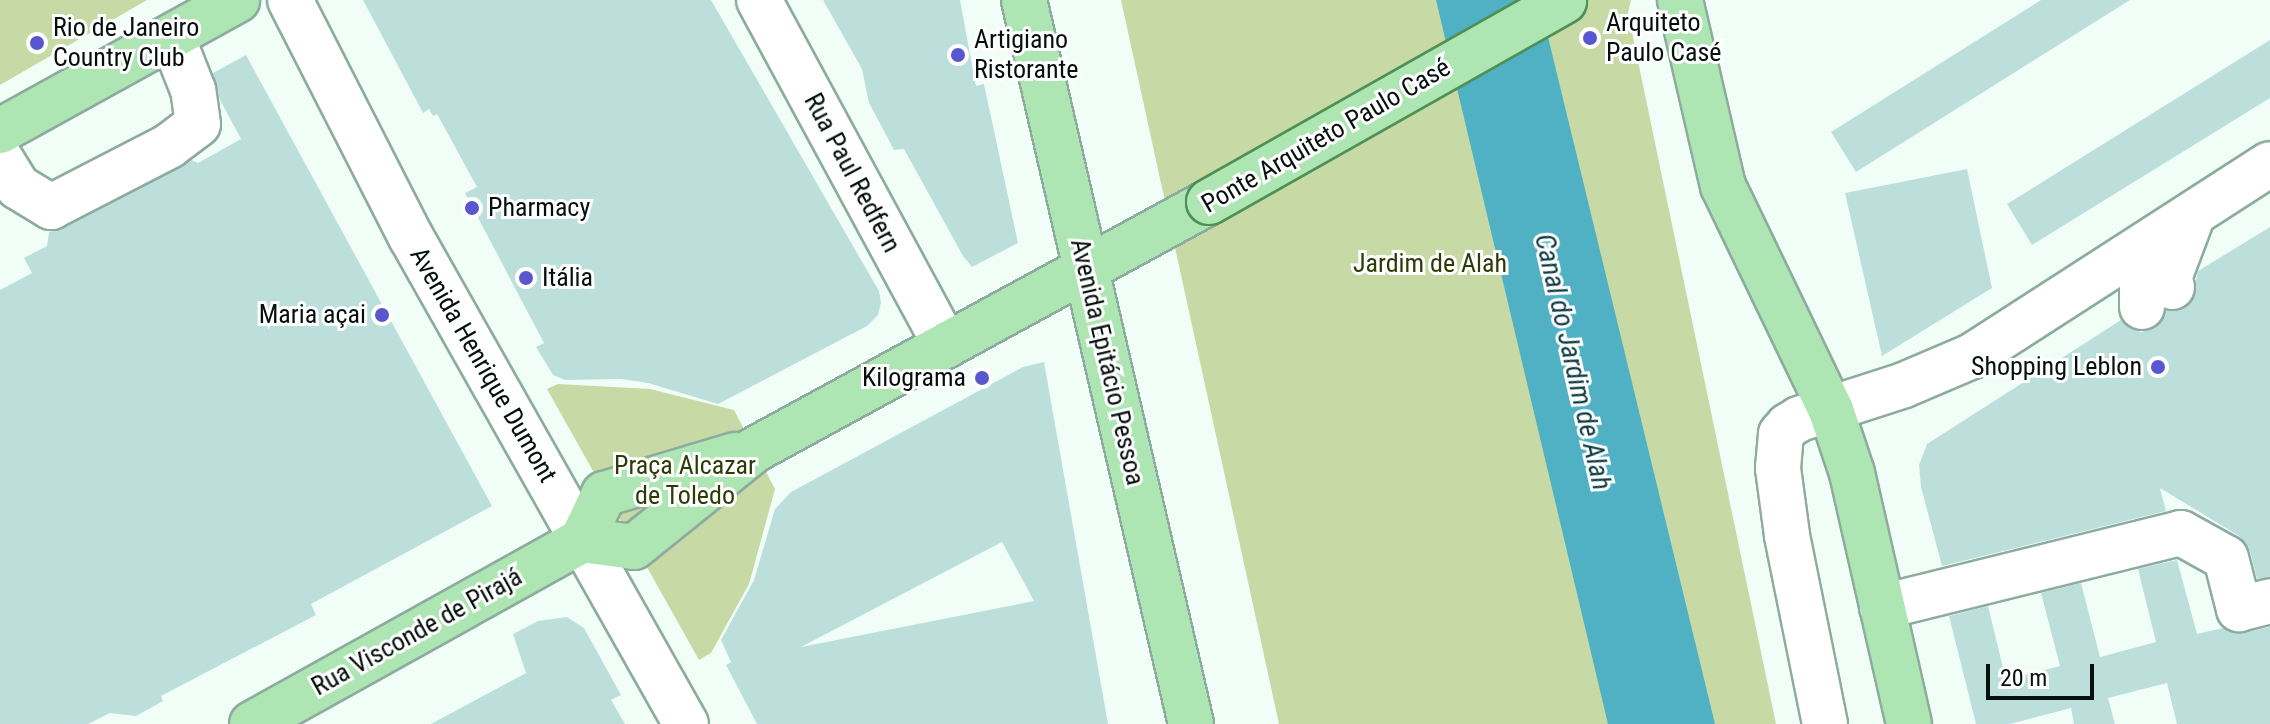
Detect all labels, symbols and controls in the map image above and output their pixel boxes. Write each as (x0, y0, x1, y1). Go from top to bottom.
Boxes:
place label: Arquiteto Paulo Casé (1606, 7, 1722, 68)
place label: Rio de Janeiro Country Club (53, 12, 199, 74)
place label: Artigiano Ristorante (974, 24, 1078, 86)
marker: Arquiteto Paulo Casé (1581, 29, 1599, 47)
marker: Rio de Janeiro Country Club (28, 34, 46, 52)
marker: Artigiano Ristorante (949, 46, 967, 64)
street label: Ponte Arquiteto Paulo Casé (1196, 52, 1456, 220)
street label: Rua Paul Redfern (797, 88, 907, 258)
place label: Pharmacy (488, 192, 590, 224)
marker: Pharmacy (463, 199, 481, 217)
water label: Canal do Jardim de Alah (1527, 231, 1619, 493)
street label: Avenida Epitácio Pessoa (1063, 236, 1151, 488)
street label: Avenida Henrique Dumont (403, 242, 563, 488)
park label: Jardim de Alah (1353, 248, 1507, 280)
place label: Itália (542, 262, 593, 294)
marker: Itália (517, 269, 535, 287)
place label: Maria açai (259, 299, 366, 331)
marker: Maria açai (373, 306, 391, 324)
place label: Shopping Leblon (1971, 351, 2142, 383)
marker: Shopping Leblon (2149, 358, 2167, 376)
place label: Kilograma (862, 362, 966, 394)
marker: Kilograma (973, 369, 991, 387)
park label: Praça Alcazar de Toledo (614, 450, 756, 512)
street label: Rua Visconde de Pirajá (306, 561, 528, 703)
scale bar (1990, 648, 2098, 698)
text: 20 m (2000, 664, 2047, 692)

